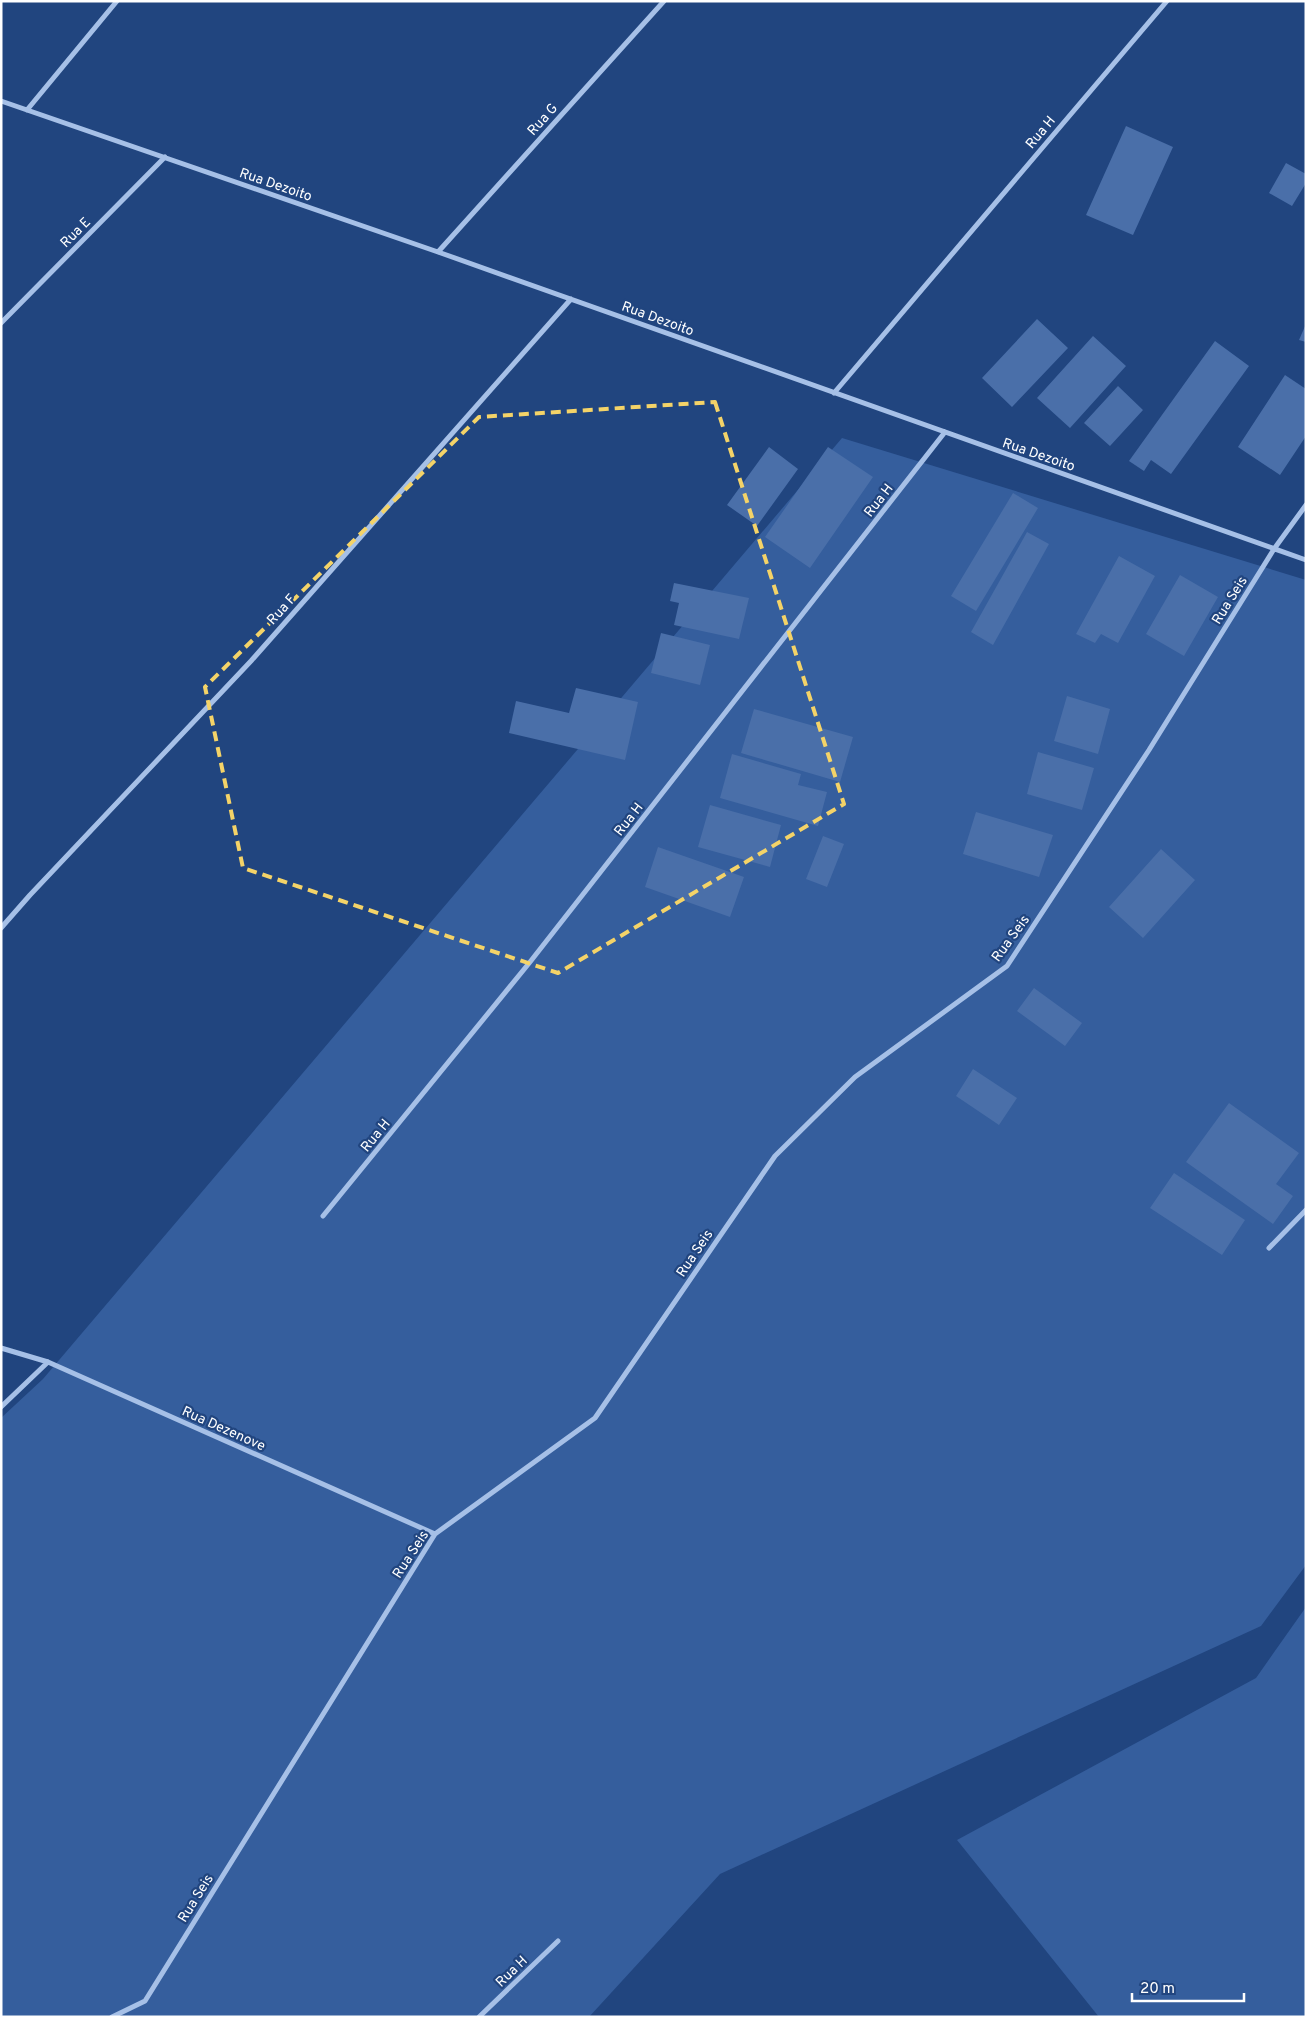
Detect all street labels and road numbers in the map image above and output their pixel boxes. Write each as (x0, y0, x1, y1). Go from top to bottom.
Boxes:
street label: Rua G (524, 100, 562, 140)
street label: Rua H (1023, 113, 1060, 153)
street label: Rua Dezoito (237, 165, 314, 206)
street label: Rua E (57, 214, 95, 252)
street label: Rua Dezoito (619, 298, 696, 340)
street label: Rua Dezoito (1000, 435, 1077, 476)
street label: Rua H (861, 481, 897, 521)
street label: Rua Seis (1209, 574, 1252, 628)
street label: Rua F (264, 591, 300, 629)
street label: Rua H (611, 800, 647, 840)
street label: Rua Seis (989, 912, 1034, 966)
street label: Rua H (358, 1116, 395, 1156)
street label: Rua Seis (673, 1227, 717, 1281)
street label: Rua Dezenove (179, 1403, 268, 1455)
street label: Rua Seis (390, 1528, 433, 1582)
street label: Rua Seis (175, 1872, 218, 1926)
street label: Rua H (493, 1953, 531, 1991)

